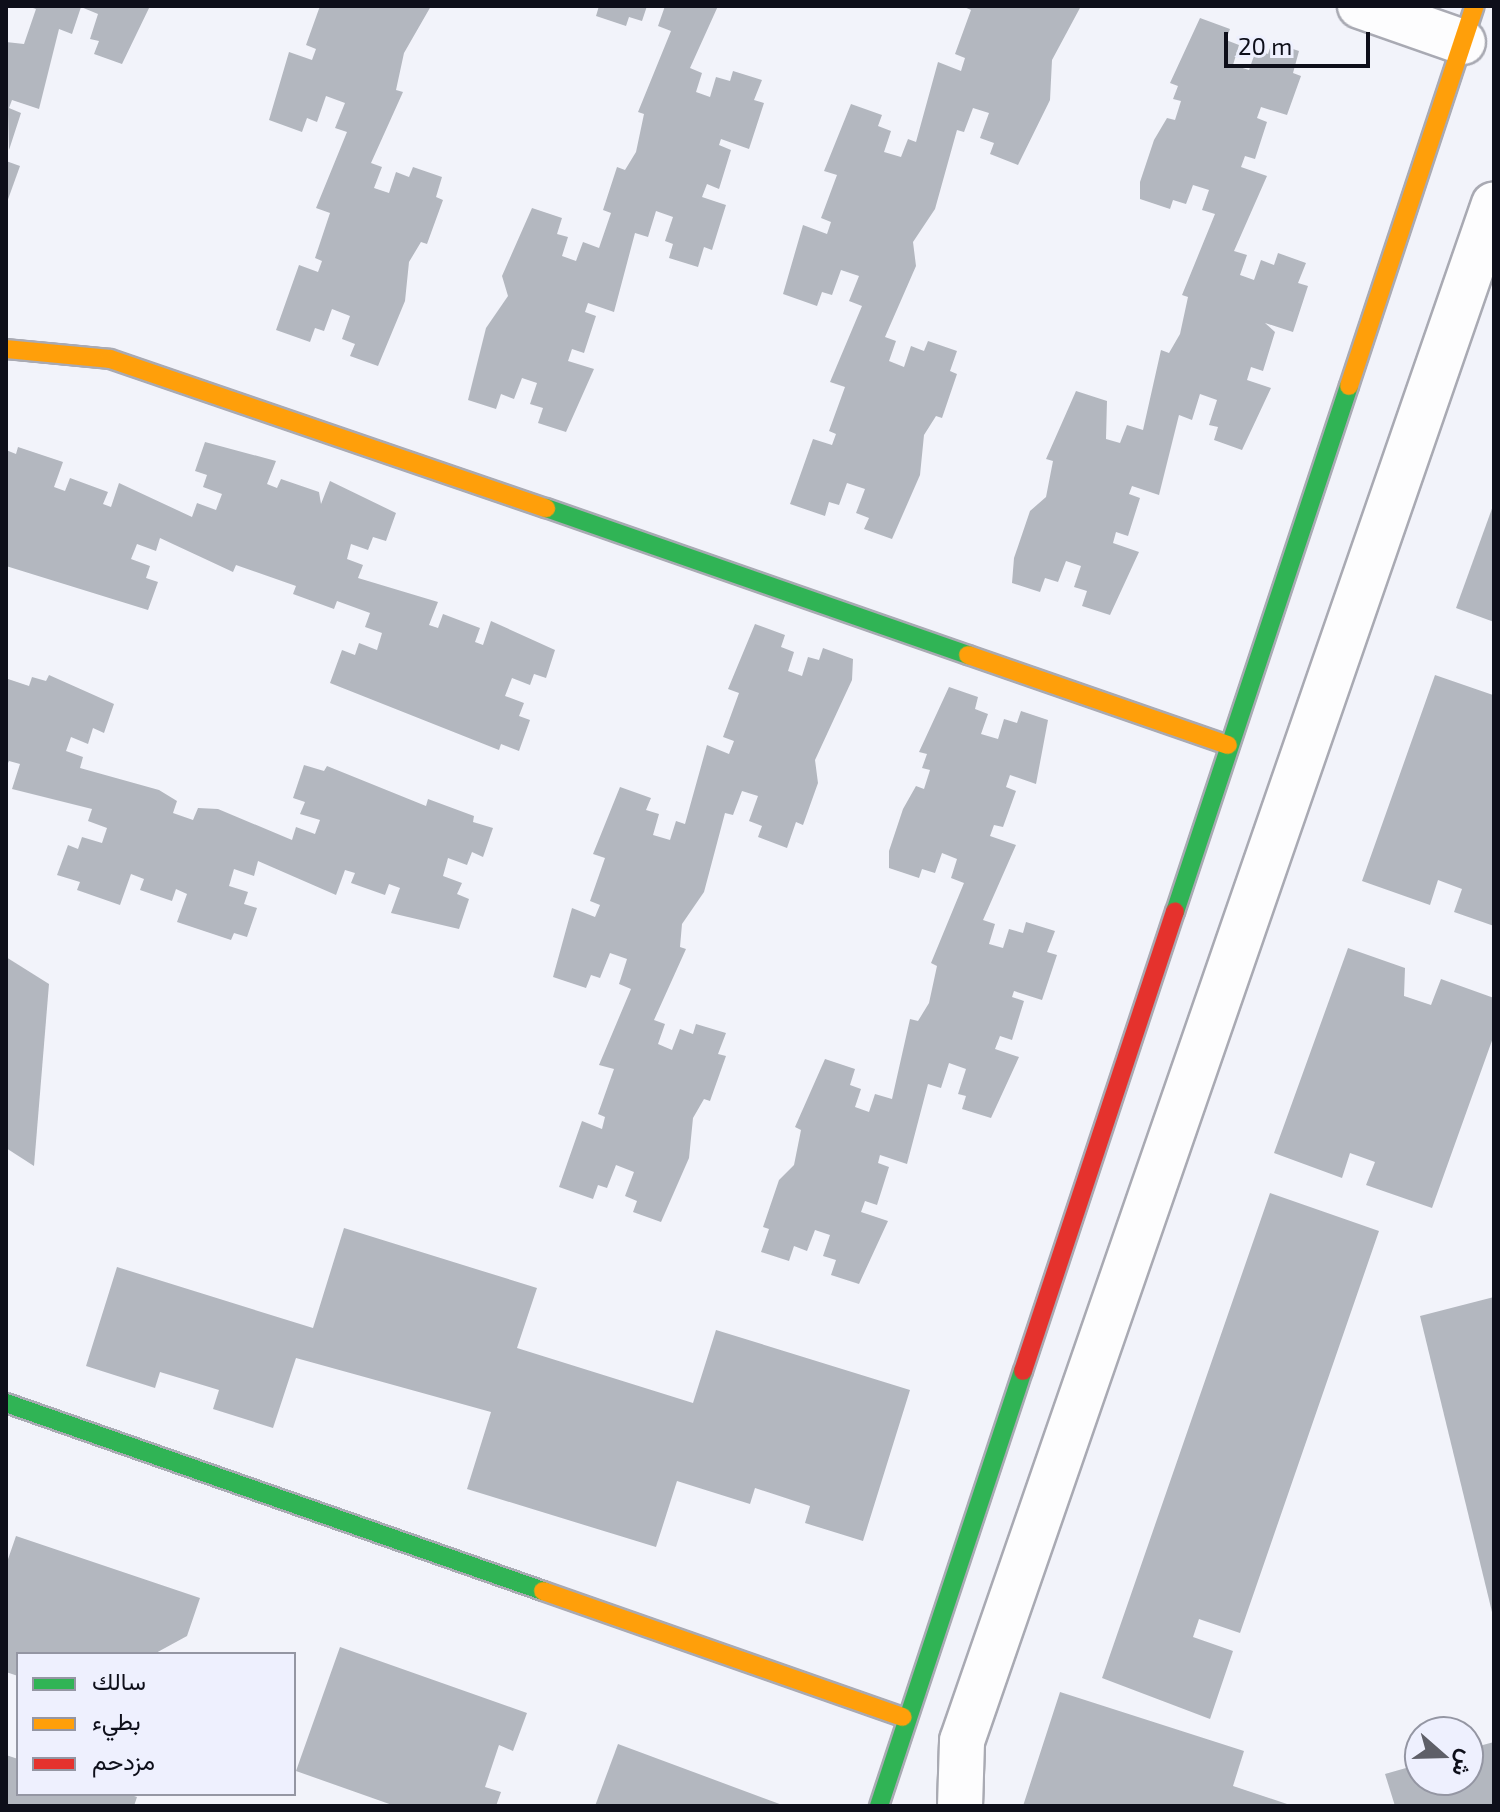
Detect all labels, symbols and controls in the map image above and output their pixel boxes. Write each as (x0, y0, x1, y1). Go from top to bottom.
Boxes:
scale bar (1228, 16, 1374, 66)
text: 20 m (1238, 31, 1292, 60)
legend (16, 1652, 296, 1796)
text: سالك (92, 1666, 146, 1695)
text: بطيء (92, 1706, 141, 1735)
north arrow (1404, 1716, 1484, 1796)
text: مزدحم (92, 1746, 155, 1775)
text: ش (1448, 1747, 1481, 1780)

